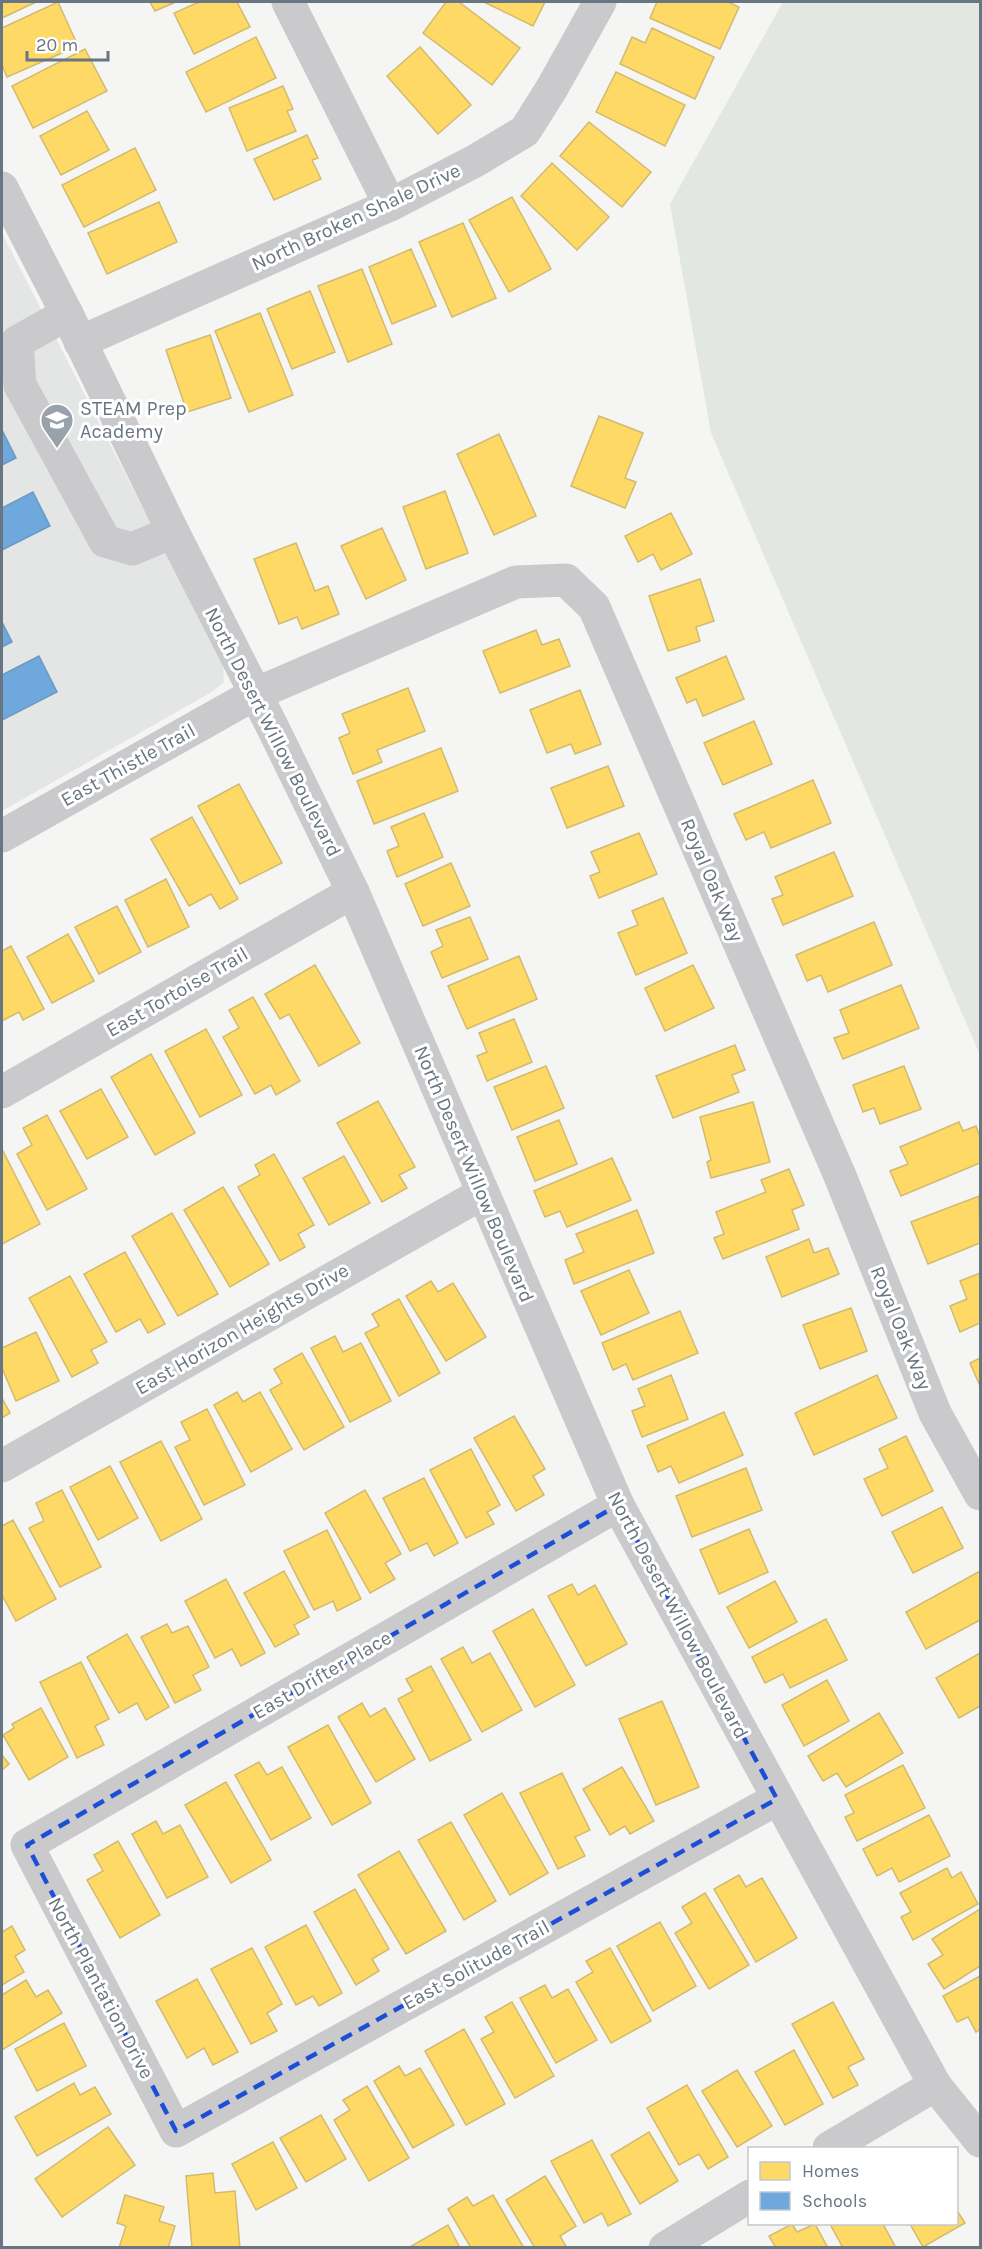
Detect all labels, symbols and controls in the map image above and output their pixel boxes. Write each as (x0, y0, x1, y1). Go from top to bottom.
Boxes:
scale bar (27, 24, 108, 62)
text: 20 m (36, 34, 78, 56)
street label: North Broken Shale Drive (248, 158, 464, 276)
place label: STEAM Prep Academy (80, 397, 187, 443)
school or university icon: STEAM Prep Academy (39, 402, 75, 449)
street label: North Desert Willow Boulevard (200, 604, 346, 860)
street label: East Thistle Trail (57, 719, 199, 811)
street label: Royal Oak Way (676, 815, 748, 945)
street label: East Tortoise Trail (102, 942, 252, 1042)
street label: North Desert Willow Boulevard (409, 1042, 539, 1306)
street label: East Horizon Heights Drive (131, 1258, 353, 1400)
street label: Royal Oak Way (866, 1263, 936, 1393)
street label: North Desert Willow Boulevard (603, 1487, 753, 1743)
street label: East Drifter Place (249, 1626, 395, 1724)
street label: North Plantation Drive (43, 1893, 159, 2083)
street label: East Solitude Trail (399, 1915, 553, 2015)
legend (748, 2147, 958, 2225)
text: Homes (802, 2160, 859, 2182)
text: Schools (802, 2190, 867, 2212)

